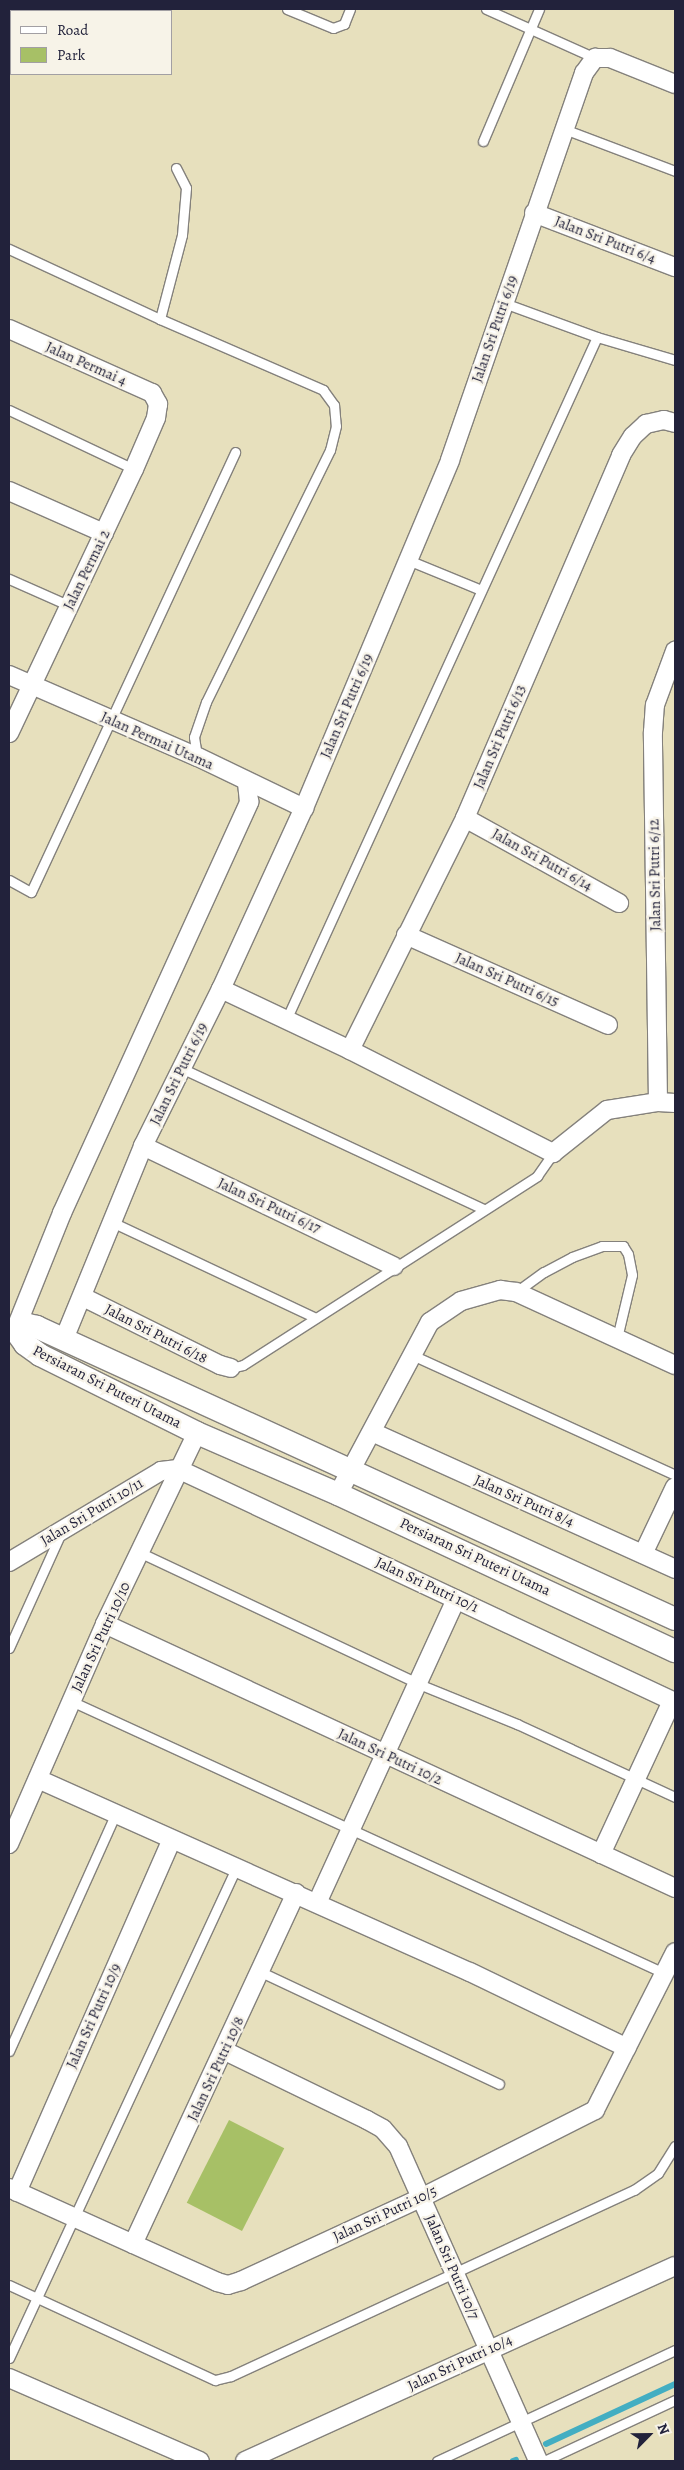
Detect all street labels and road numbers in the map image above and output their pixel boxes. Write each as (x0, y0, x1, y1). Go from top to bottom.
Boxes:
street label: Jalan Sri Putri 6/4 (552, 212, 658, 268)
street label: Jalan Sri Putri 6/19 (468, 273, 522, 385)
street label: Jalan Permai 4 (43, 338, 129, 390)
street label: Jalan Permai 2 (60, 527, 114, 613)
street label: Jalan Sri Putri 6/19 (317, 651, 377, 761)
street label: Jalan Sri Putri 6/13 (470, 682, 530, 792)
street label: Jalan Permai Utama (98, 708, 216, 774)
street label: Jalan Sri Putri 6/12 (645, 819, 665, 931)
street label: Jalan Sri Putri 6/14 (489, 825, 595, 895)
street label: Jalan Sri Putri 6/15 (452, 949, 562, 1011)
street label: Jalan Sri Putri 6/19 (146, 1020, 212, 1128)
street label: Jalan Sri Putri 6/17 (215, 1174, 323, 1238)
street label: Jalan Sri Putri 6/18 (102, 1300, 210, 1368)
street label: Persiaran Sri Puteri Utama (30, 1342, 184, 1432)
street label: Jalan Sri Putri 8/4 (471, 1471, 577, 1531)
street label: Jalan Sri Putri 10/11 (37, 1474, 147, 1550)
street label: Persiaran Sri Puteri Utama (397, 1514, 553, 1600)
street label: Jalan Sri Putri 10/1 (373, 1553, 481, 1617)
street label: Jalan Sri Putri 10/10 (68, 1579, 134, 1695)
street label: Jalan Sri Putri 10/2 (335, 1725, 445, 1789)
street label: Jalan Sri Putri 10/9 (63, 1961, 125, 2071)
street label: Jalan Sri Putri 10/8 (184, 2014, 248, 2124)
street label: Jalan Sri Putri 10/5 (330, 2182, 440, 2246)
street label: Jalan Sri Putri 10/7 (421, 2212, 483, 2322)
street label: Jalan Sri Putri 10/4 (405, 2331, 515, 2395)

